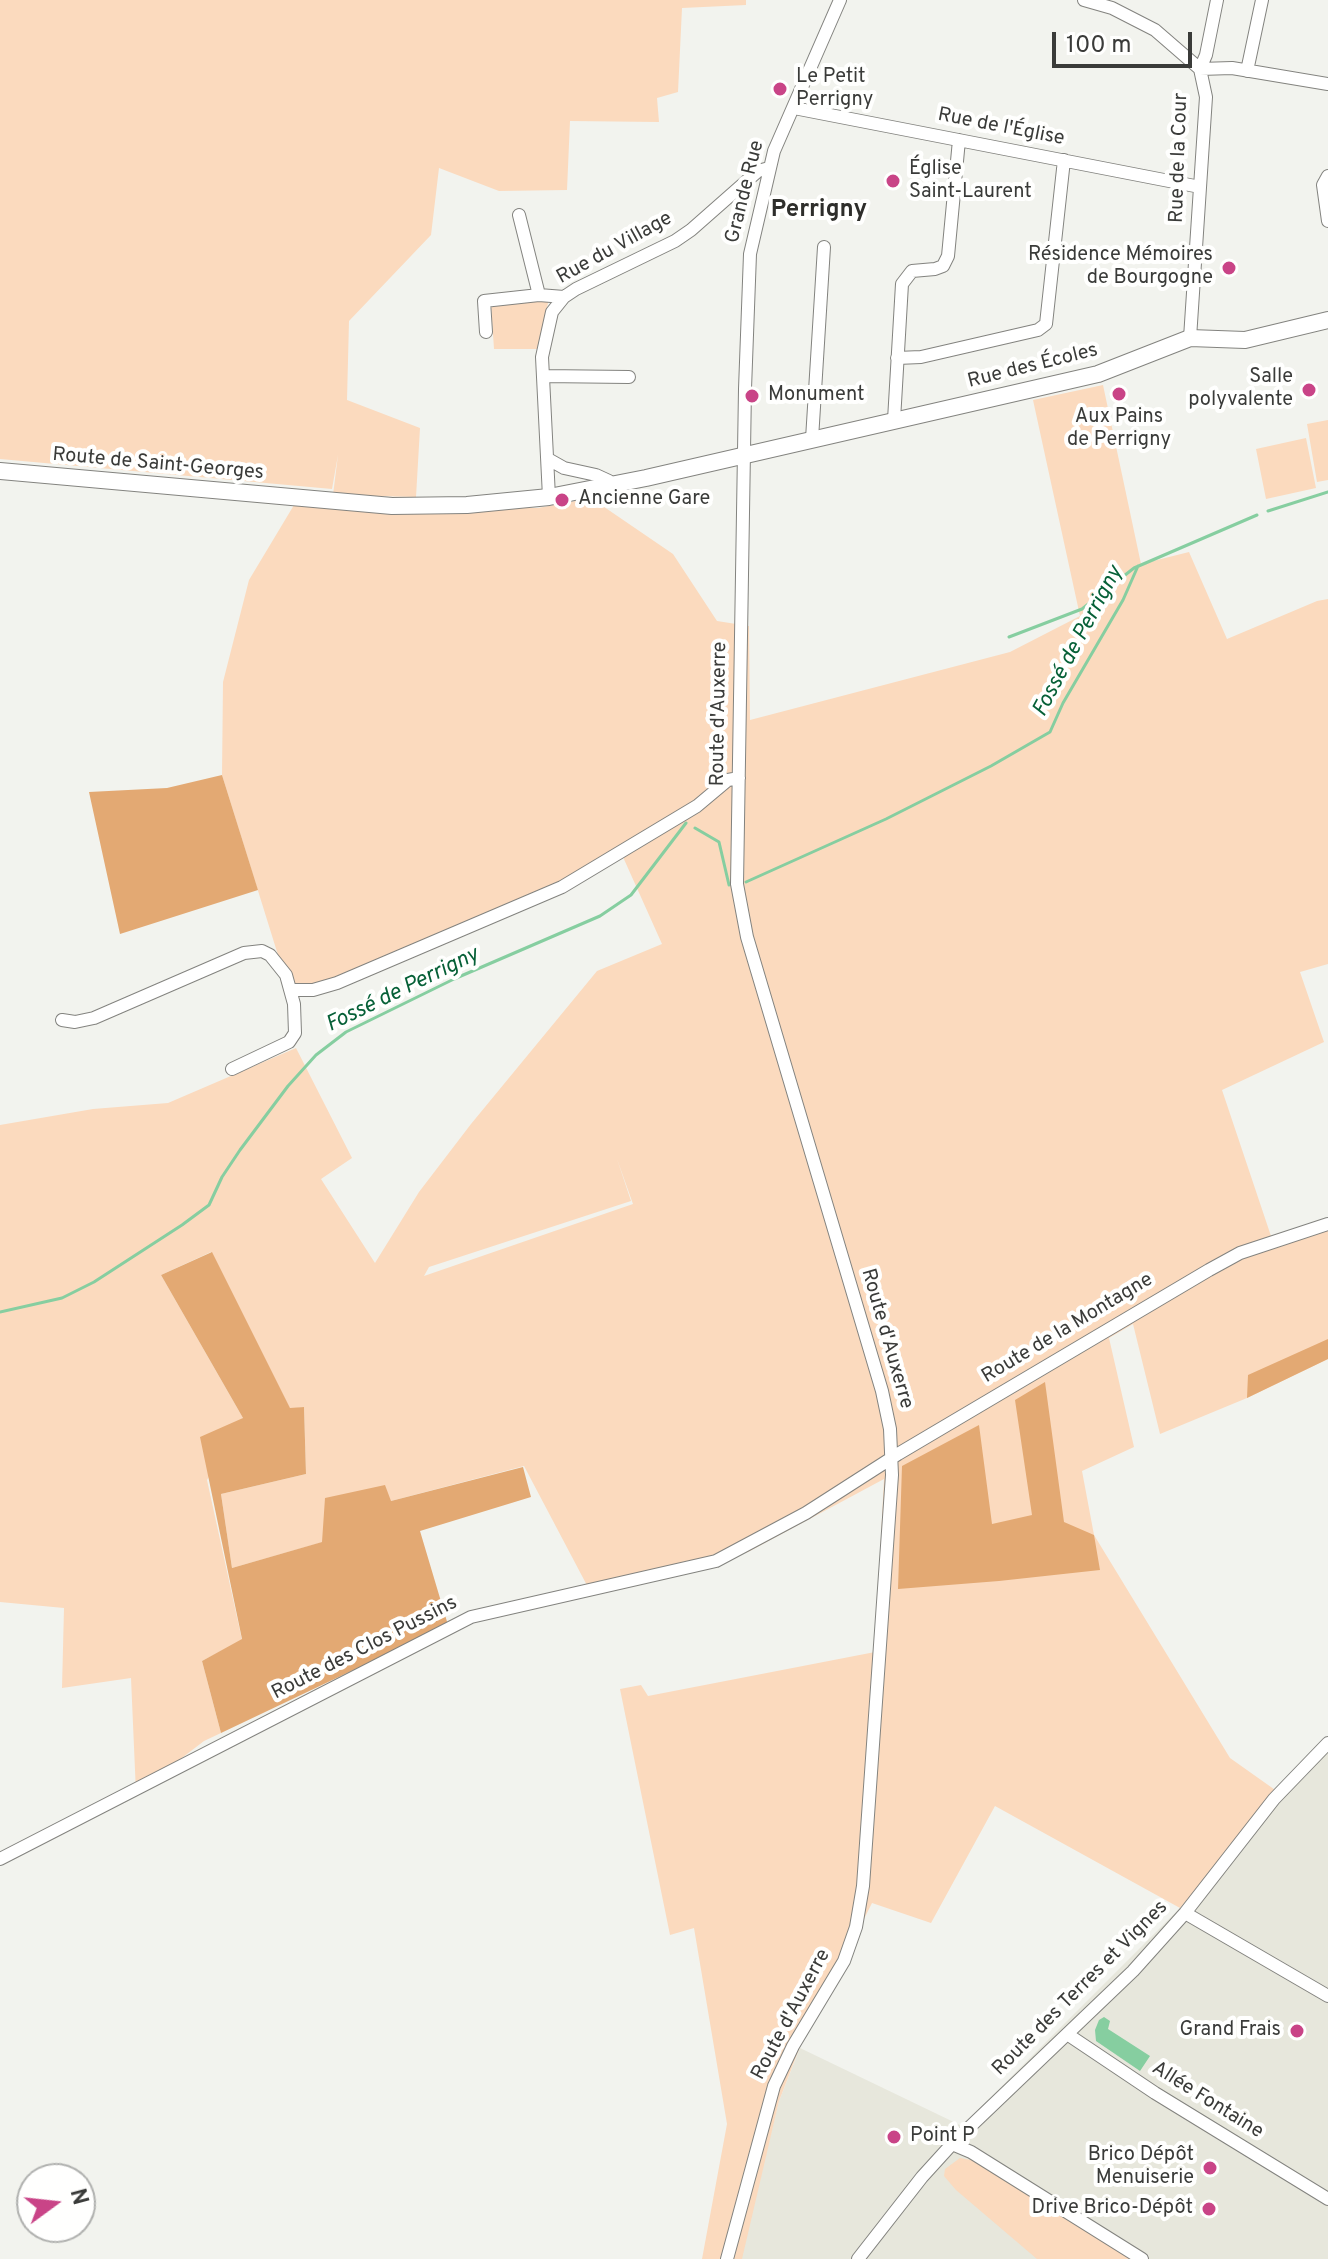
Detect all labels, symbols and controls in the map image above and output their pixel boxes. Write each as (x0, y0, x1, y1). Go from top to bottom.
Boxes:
scale bar (1056, 16, 1196, 66)
text: 100 m (1066, 31, 1132, 61)
place label: Le Petit Perrigny (796, 66, 873, 113)
marker: Le Petit Perrigny (771, 80, 789, 98)
street label: Rue de la Cour (1166, 93, 1194, 223)
street label: Rue de l'Église (936, 104, 1066, 152)
street label: Grande Rue (722, 138, 770, 246)
place label: Église Saint-Laurent (909, 158, 1032, 205)
marker: Église Saint-Laurent (884, 172, 902, 190)
district label: Perrigny (771, 197, 867, 225)
street label: Rue du Village (553, 207, 677, 291)
place label: Résidence Mémoires de Bourgogne (1028, 244, 1213, 291)
marker: Résidence Mémoires de Bourgogne (1220, 259, 1238, 277)
street label: Rue des Écoles (965, 339, 1101, 395)
place label: Salle polyvalente (1188, 366, 1293, 413)
marker: Salle polyvalente (1300, 381, 1318, 399)
place label: Monument (768, 384, 865, 408)
marker: Aux Pains de Perrigny (1110, 385, 1128, 403)
marker: Monument (743, 387, 761, 405)
place label: Aux Pains de Perrigny (1067, 406, 1171, 453)
street label: Route de Saint-Georges (51, 444, 265, 486)
place label: Ancienne Gare (578, 488, 710, 512)
marker: Ancienne Gare (553, 491, 571, 509)
water label: Fossé de Perrigny (1028, 562, 1130, 722)
street label: Route d'Auxerre (707, 641, 733, 787)
water label: Fossé de Perrigny (322, 943, 484, 1039)
street label: Route d'Auxerre (855, 1266, 917, 1412)
street label: Route de la Montagne (978, 1268, 1158, 1390)
street label: Route des Clos Pussins (268, 1592, 462, 1706)
street label: Route des Terres et Vignes (988, 1896, 1174, 2082)
street label: Route d'Auxerre (747, 1945, 837, 2085)
place label: Grand Frais (1179, 2019, 1281, 2043)
marker: Grand Frais (1288, 2022, 1306, 2040)
street label: Allée Fontaine (1147, 2057, 1267, 2145)
place label: Point P (910, 2125, 975, 2149)
marker: Point P (885, 2128, 903, 2146)
place label: Brico Dépôt Menuiserie (1088, 2144, 1194, 2191)
marker: Brico Dépôt Menuiserie (1201, 2159, 1219, 2177)
north arrow (16, 2163, 96, 2243)
text: N (63, 2186, 93, 2208)
place label: Drive Brico-Dépôt (1031, 2197, 1193, 2221)
marker: Drive Brico-Dépôt (1200, 2200, 1218, 2218)

